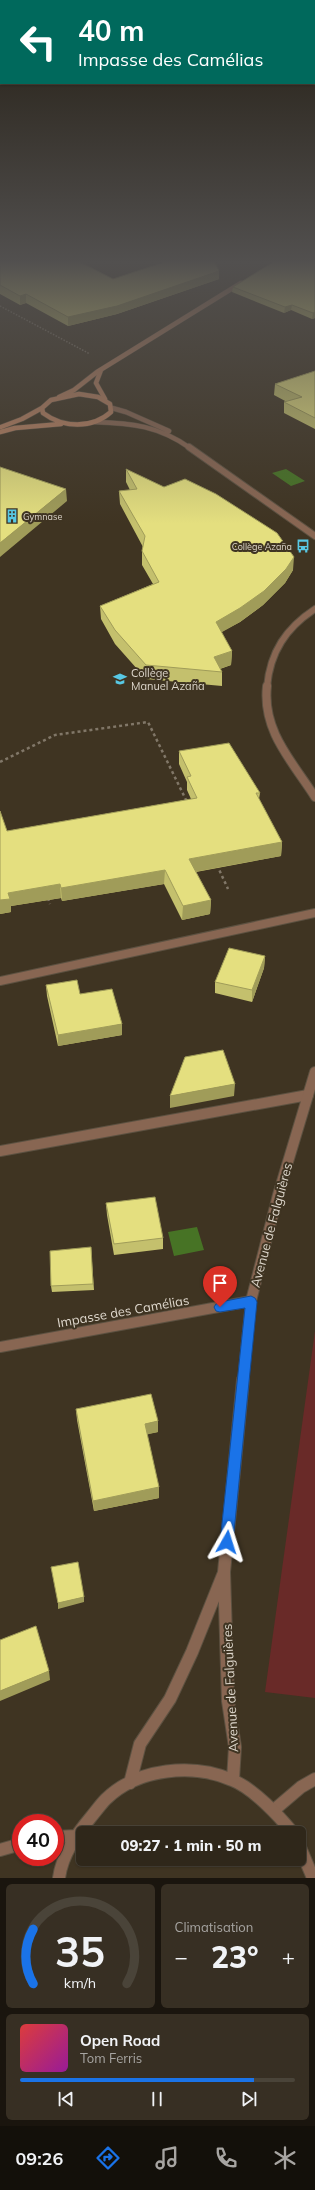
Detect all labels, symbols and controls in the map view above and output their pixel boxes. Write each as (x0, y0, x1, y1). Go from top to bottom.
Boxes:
text: 40 m (78, 13, 144, 48)
icon: left (12, 16, 64, 68)
text: Impasse des Camélias (78, 48, 263, 71)
building icon: Gymnase (4, 508, 20, 524)
place label: Gymnase (23, 511, 62, 523)
bus stop icon: Collège Azaña (295, 538, 311, 554)
place label: Collège Azaña (232, 541, 292, 552)
place label: Collège Manuel Azaña (131, 666, 205, 693)
school or university icon: Collège Manuel Azaña (112, 671, 128, 687)
street label: Avenue de Falguières (247, 1161, 295, 1289)
pin (203, 1266, 237, 1307)
icon: arrive (209, 1272, 231, 1294)
street label: Impasse des Camélias (56, 1291, 190, 1331)
position arrow (206, 1521, 248, 1563)
street label: Avenue de Falguières (219, 1623, 241, 1753)
speed limit sign: 40 (12, 1814, 64, 1866)
text: 09:27 · 1 min · 50 m (121, 1836, 261, 1855)
text: Climatisation (175, 1919, 253, 1935)
text: 35 (55, 1925, 105, 1977)
text: 23° (211, 1938, 259, 1976)
text: − (175, 1943, 188, 1971)
text: + (282, 1943, 295, 1971)
text: km/h (64, 1974, 96, 1992)
text: Open Road (80, 2031, 160, 2050)
text: Tom Ferris (80, 2050, 142, 2066)
icon: previous (55, 2088, 77, 2110)
icon: pause (146, 2088, 168, 2110)
icon: next (238, 2088, 260, 2110)
icon: directions (94, 2144, 122, 2172)
icon: music (153, 2144, 181, 2172)
icon: phone (212, 2144, 240, 2172)
icon: climate (271, 2144, 299, 2172)
text: 09:26 (16, 2147, 63, 2170)

